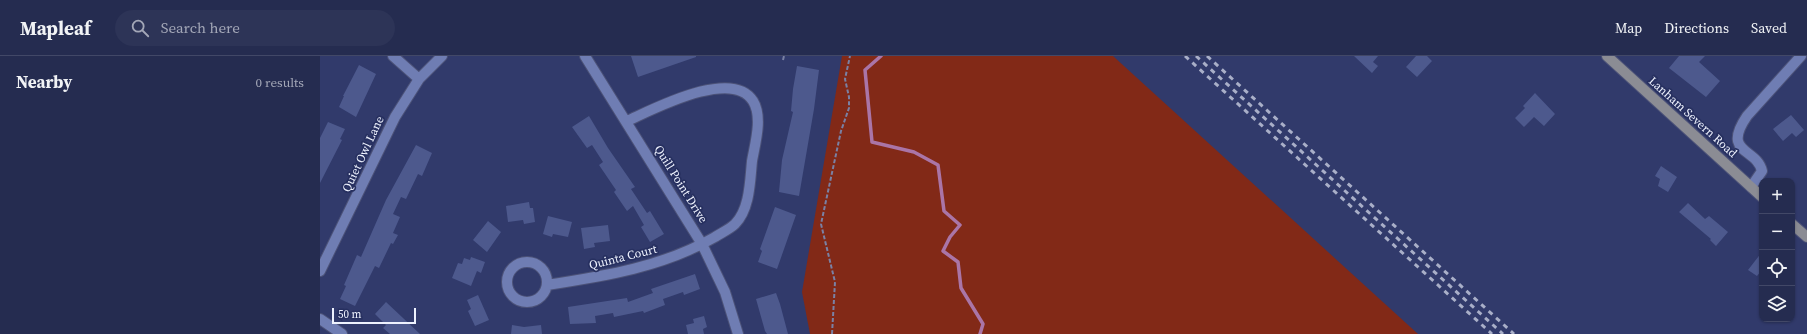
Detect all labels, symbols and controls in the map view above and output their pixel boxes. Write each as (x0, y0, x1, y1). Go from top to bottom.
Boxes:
search box (115, 10, 395, 46)
text: Mapleaf (20, 15, 91, 41)
icon: search (129, 17, 151, 39)
text: Search here (161, 17, 240, 38)
text: Map (1615, 18, 1642, 38)
text: Directions (1664, 18, 1729, 38)
text: Saved (1751, 18, 1787, 38)
text: Nearby (16, 70, 72, 94)
street label: Lanham Severn Road (1645, 73, 1741, 161)
text: 0 results (256, 74, 304, 91)
street label: Quiet Owl Lane (338, 113, 388, 195)
street label: Quill Point Drive (651, 142, 711, 226)
map controls (1759, 178, 1795, 322)
button: + (1759, 178, 1795, 214)
button: − (1759, 214, 1795, 250)
street label: Quinta Court (587, 241, 659, 273)
button: locate (1759, 250, 1795, 286)
button: layers (1759, 286, 1795, 322)
scale bar (332, 306, 416, 325)
text: 50 m (338, 307, 361, 322)

